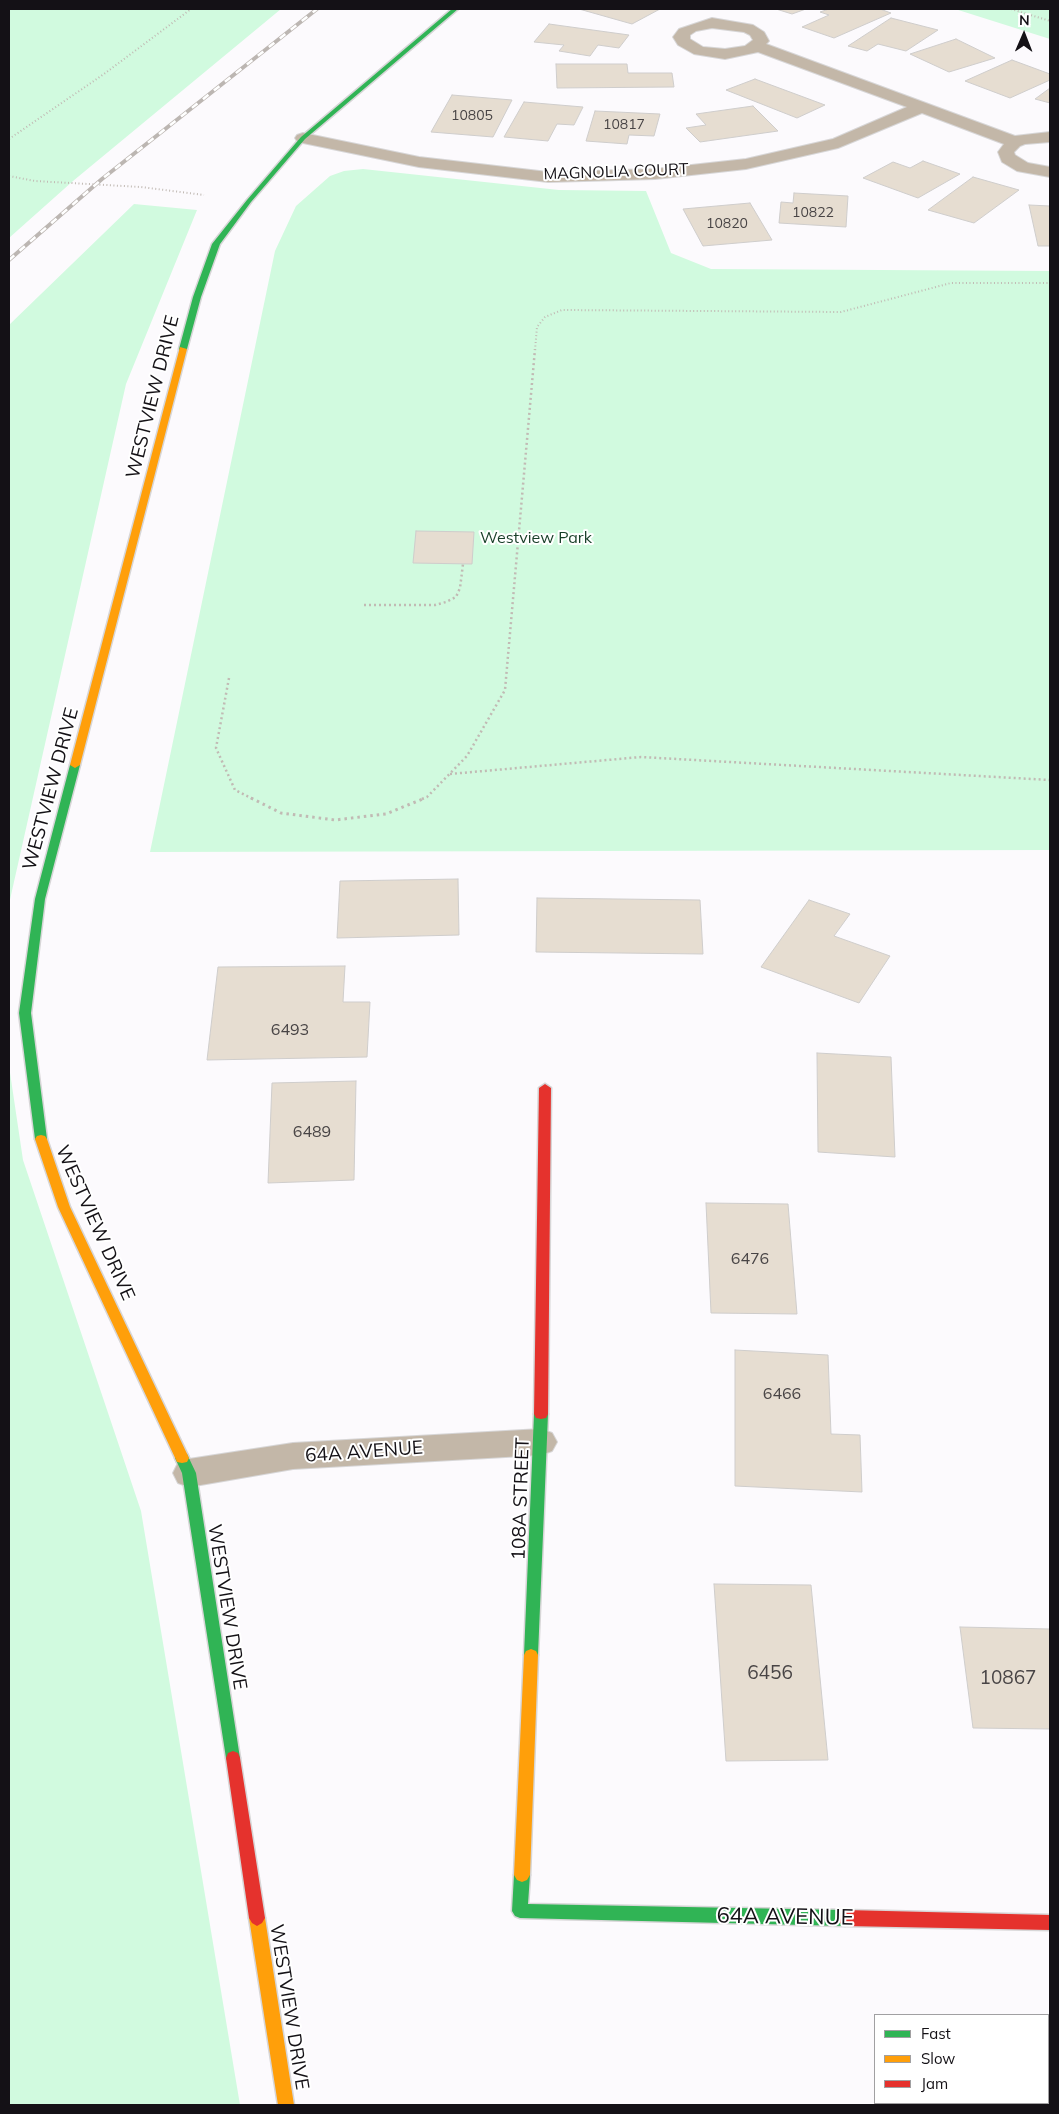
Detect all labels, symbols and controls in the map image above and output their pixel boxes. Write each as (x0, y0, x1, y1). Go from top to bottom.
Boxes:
north arrow (999, 10, 1049, 60)
text: N (1019, 11, 1030, 29)
house number: 10805 (451, 108, 493, 124)
house number: 10817 (603, 117, 645, 133)
street label: MAGNOLIA COURT (543, 160, 689, 184)
house number: 10822 (792, 205, 834, 221)
house number: 10820 (706, 216, 748, 232)
street label: WESTVIEW DRIVE (122, 313, 184, 481)
park label: Westview Park (480, 528, 592, 548)
street label: WESTVIEW DRIVE (18, 705, 84, 873)
house number: 6493 (271, 1020, 309, 1040)
house number: 6489 (293, 1122, 331, 1142)
street label: WESTVIEW DRIVE (51, 1142, 139, 1304)
house number: 6476 (731, 1249, 769, 1269)
house number: 6466 (763, 1384, 801, 1404)
street label: 64A AVENUE (304, 1437, 424, 1467)
street label: 108A STREET (507, 1437, 535, 1561)
street label: WESTVIEW DRIVE (203, 1523, 251, 1691)
house number: 6456 (747, 1662, 793, 1684)
house number: 10867 (980, 1667, 1036, 1689)
street label: 64A AVENUE (716, 1903, 854, 1931)
street label: WESTVIEW DRIVE (265, 1923, 313, 2091)
legend (874, 2014, 1049, 2104)
text: Fast (921, 2024, 951, 2043)
text: Slow (921, 2049, 955, 2068)
text: Jam (921, 2074, 948, 2093)

